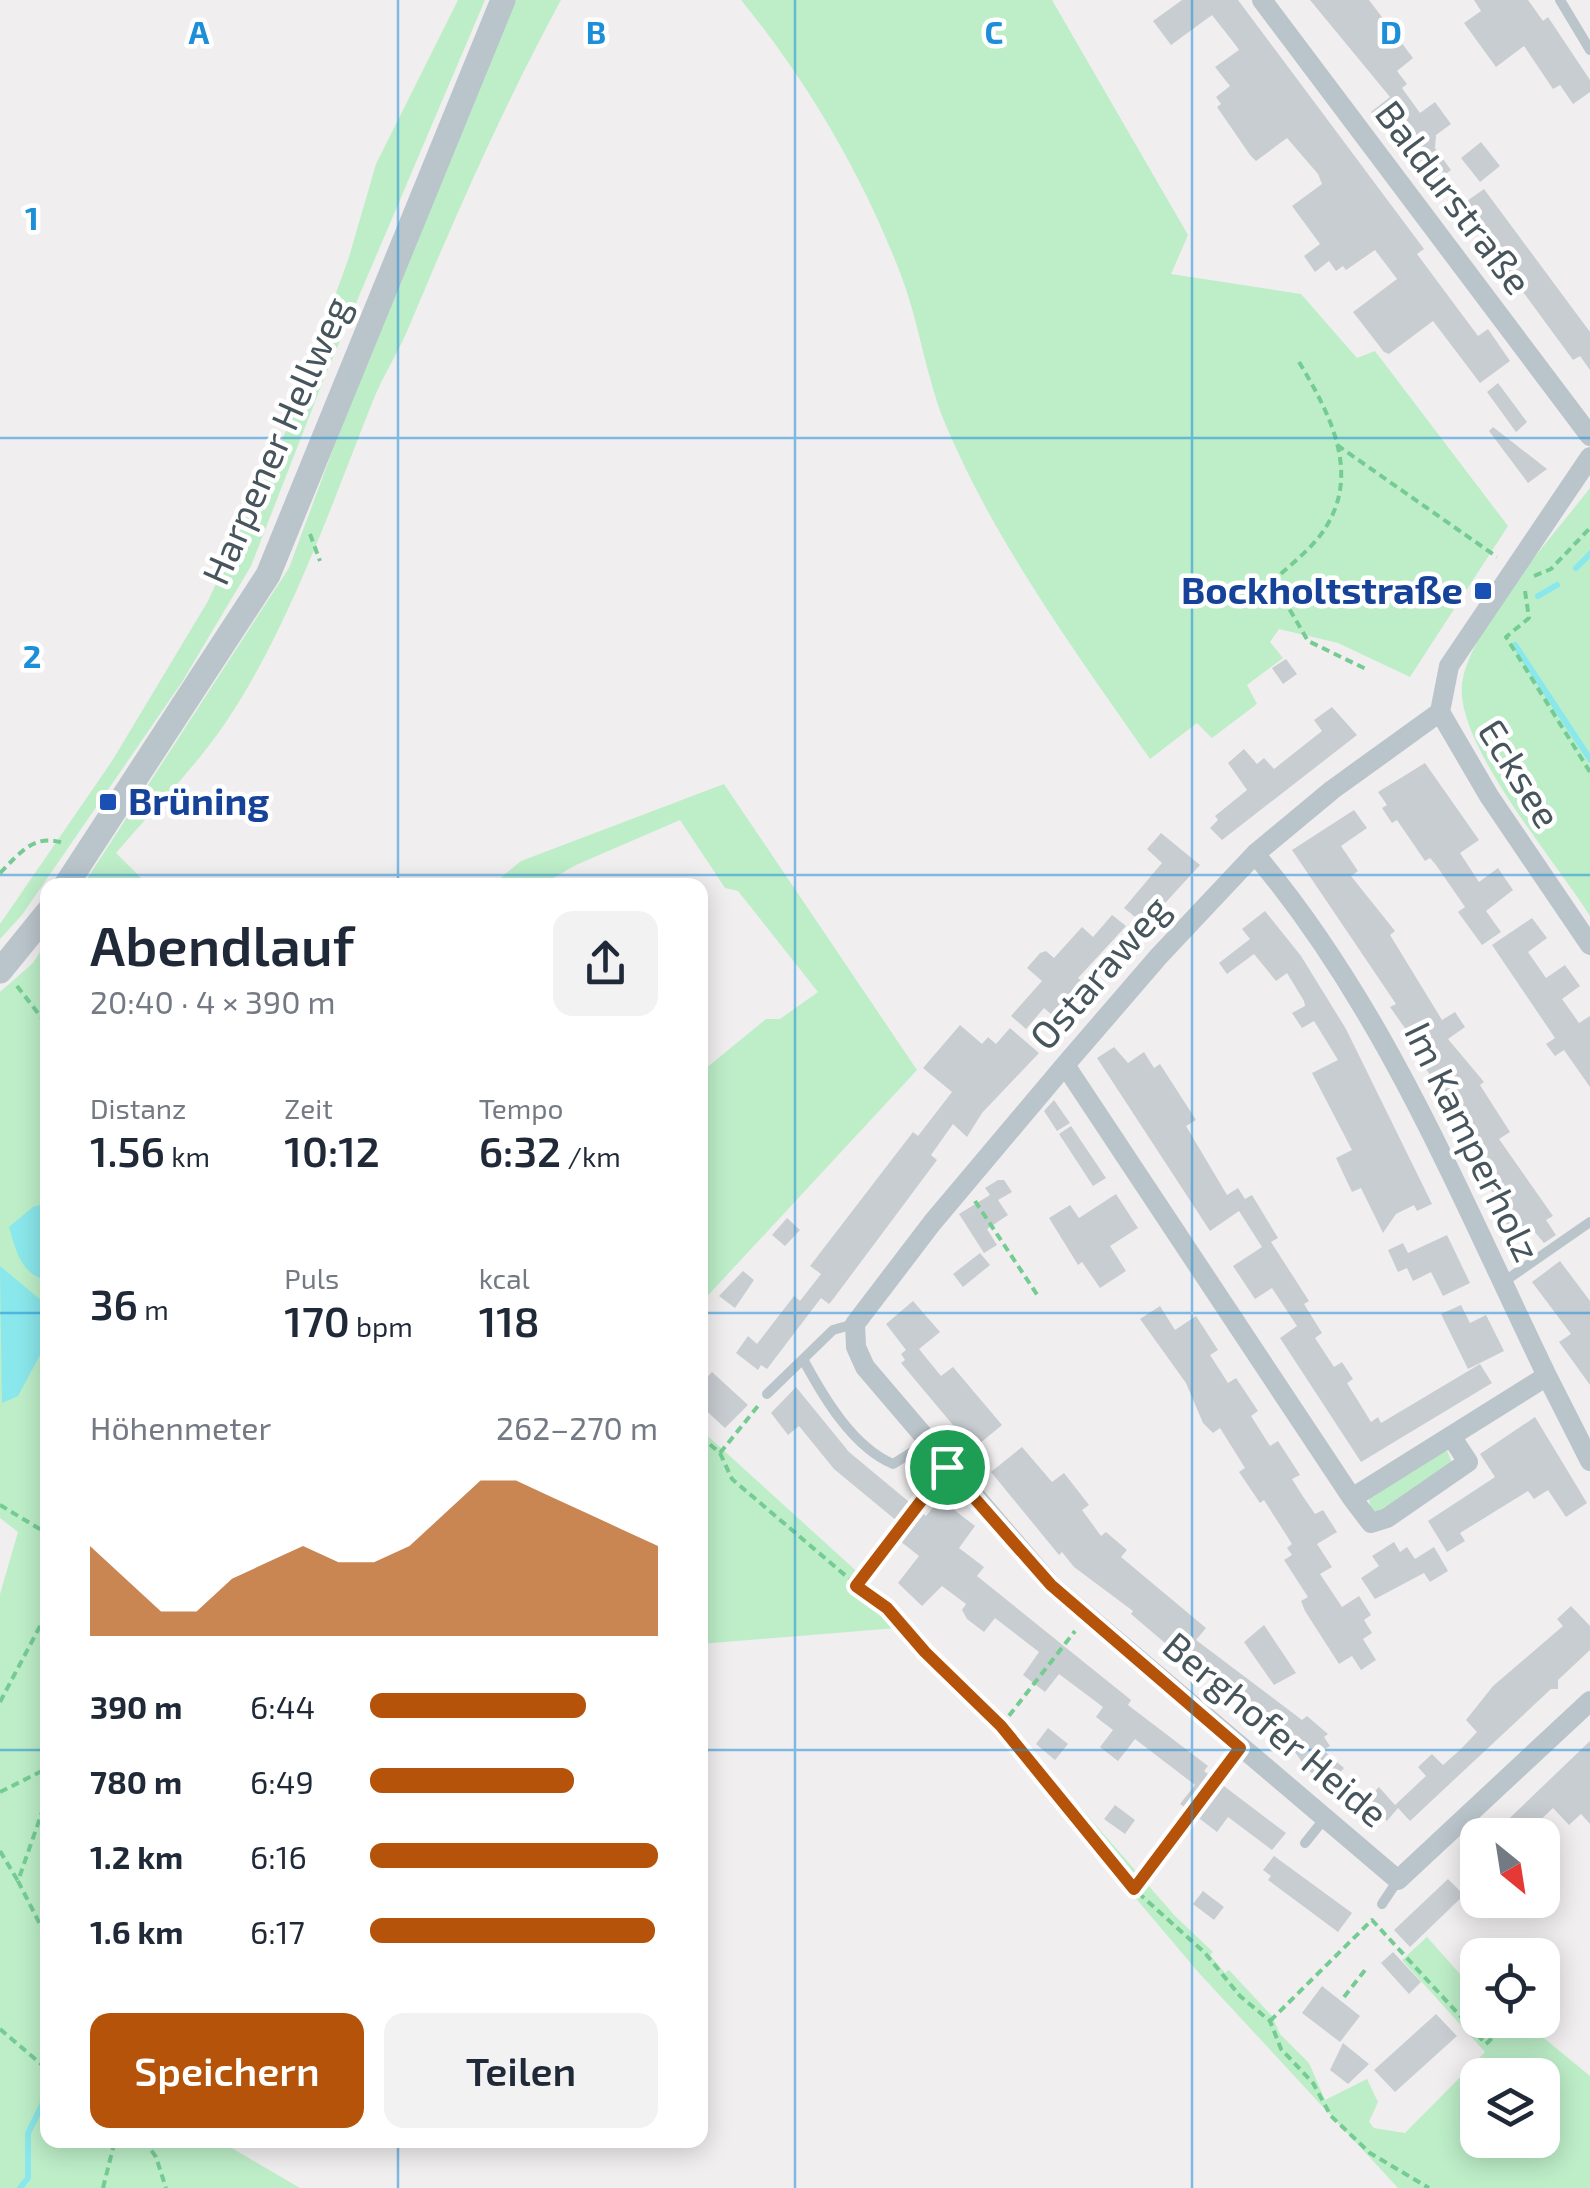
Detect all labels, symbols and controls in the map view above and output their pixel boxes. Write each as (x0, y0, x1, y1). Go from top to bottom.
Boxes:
text: A (189, 12, 210, 50)
text: B (586, 12, 606, 50)
text: C (985, 12, 1003, 50)
text: D (1380, 12, 1402, 50)
street label: Baldurstraße (1367, 91, 1542, 303)
text: 1 (25, 198, 39, 236)
street label: Harpener Hellweg (191, 289, 359, 591)
place label: Bockholtstraße (1181, 566, 1463, 612)
marker: Bockholtstraße (1472, 580, 1494, 602)
text: 2 (23, 636, 41, 674)
street label: Ecksee (1470, 710, 1572, 836)
place label: Brüning (128, 777, 269, 823)
marker: Brüning (97, 791, 119, 813)
street label: Ostaraweg (1019, 885, 1178, 1058)
text: Abendlauf (90, 911, 355, 977)
button: share (553, 911, 658, 1016)
text: 20:40 · 4 × 390 m (90, 982, 336, 1020)
street label: Im Kamperholz (1396, 1014, 1552, 1268)
text: Distanz (90, 1091, 186, 1125)
text: Zeit (284, 1091, 333, 1125)
text: Tempo (479, 1091, 564, 1125)
text: 1.56 (90, 1125, 165, 1175)
text: 10:12 (284, 1125, 380, 1175)
text: 6:32 (479, 1125, 561, 1175)
text: km (165, 1139, 210, 1173)
text: /km (561, 1139, 621, 1173)
text: Puls (284, 1261, 339, 1295)
text: kcal (479, 1261, 530, 1295)
text: 36 (90, 1278, 138, 1328)
text: m (138, 1292, 169, 1326)
text: 170 (284, 1295, 350, 1345)
text: 118 (479, 1295, 540, 1345)
text: bpm (350, 1309, 413, 1343)
text: Höhenmeter (90, 1408, 271, 1446)
text: 262–270 m (496, 1408, 658, 1446)
pin (905, 1425, 990, 1510)
icon: arrive (920, 1440, 975, 1495)
street label: Berghofer Heide (1155, 1621, 1398, 1836)
text: 390 m (90, 1687, 182, 1725)
text: 6:44 (250, 1687, 315, 1725)
text: 780 m (90, 1762, 182, 1800)
text: 6:49 (250, 1762, 314, 1800)
north arrow (1460, 1818, 1560, 1918)
map controls (1460, 1818, 1560, 2158)
text: 1.2 km (90, 1837, 183, 1875)
text: 6:16 (250, 1837, 307, 1875)
text: 1.6 km (90, 1912, 184, 1950)
text: 6:17 (250, 1912, 305, 1950)
button: locate (1460, 1938, 1560, 2038)
button: Speichern (90, 2013, 364, 2128)
button: Teilen (384, 2013, 658, 2128)
button: layers (1460, 2058, 1560, 2158)

